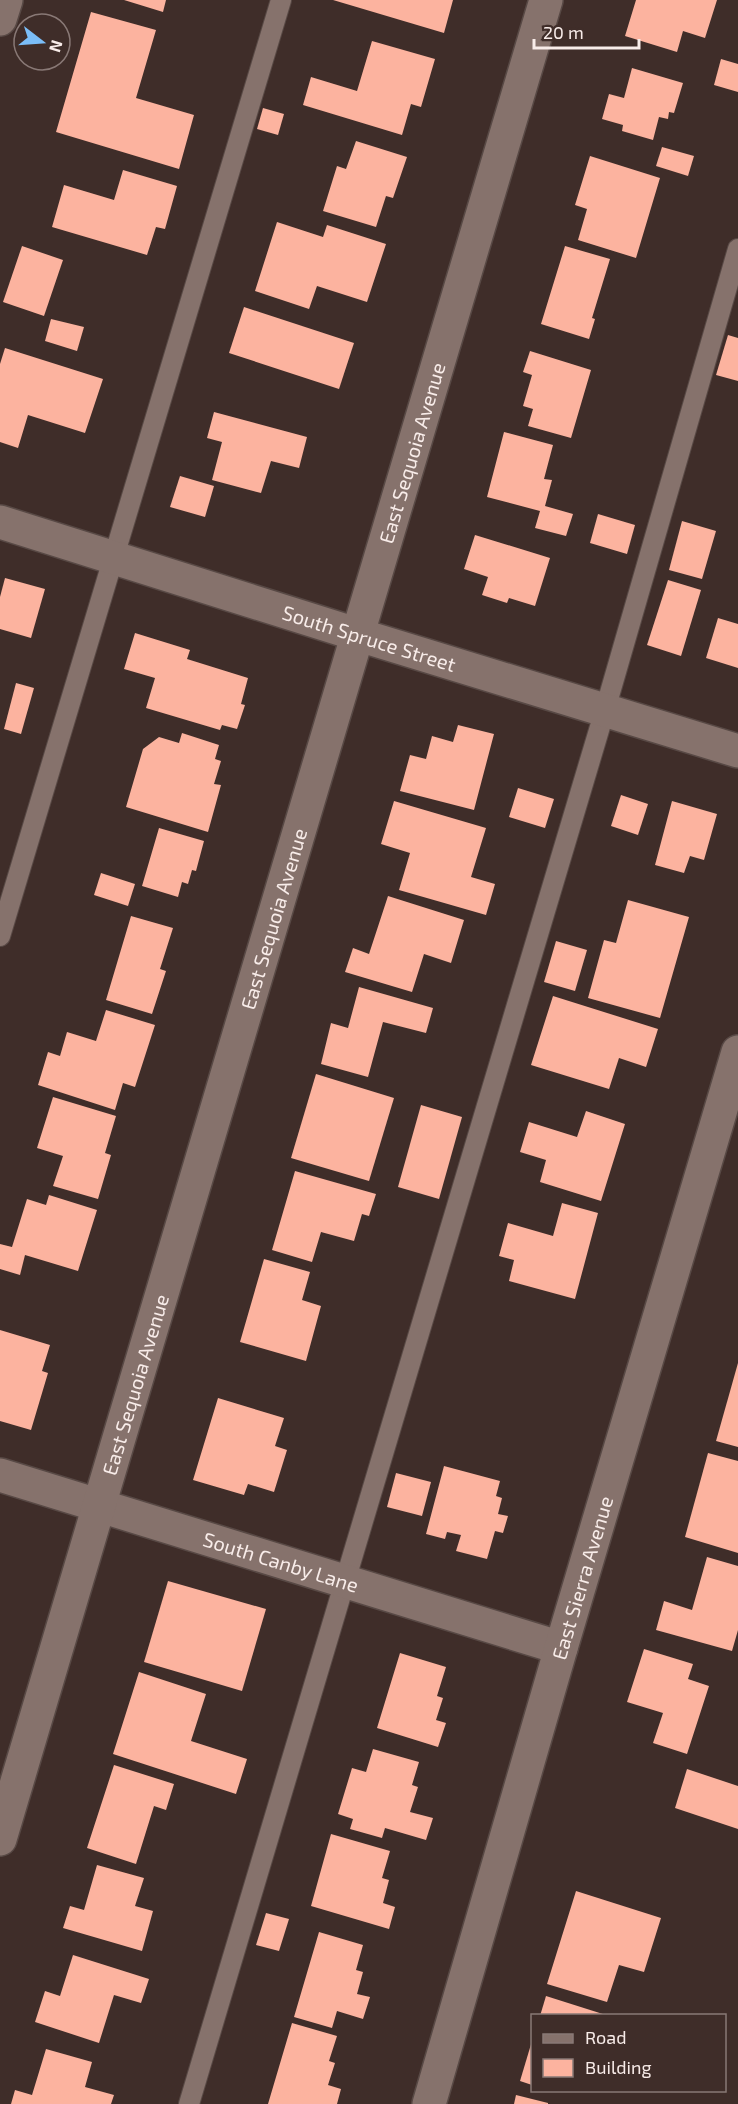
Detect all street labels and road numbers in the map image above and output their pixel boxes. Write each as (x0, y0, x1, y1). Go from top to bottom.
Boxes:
street label: East Sequoia Avenue (373, 359, 450, 546)
street label: South Spruce Street (279, 600, 459, 676)
street label: East Sequoia Avenue (235, 825, 311, 1012)
street label: East Sequoia Avenue (97, 1291, 173, 1478)
street label: East Sierra Avenue (546, 1493, 617, 1662)
street label: South Canby Lane (200, 1526, 362, 1597)

